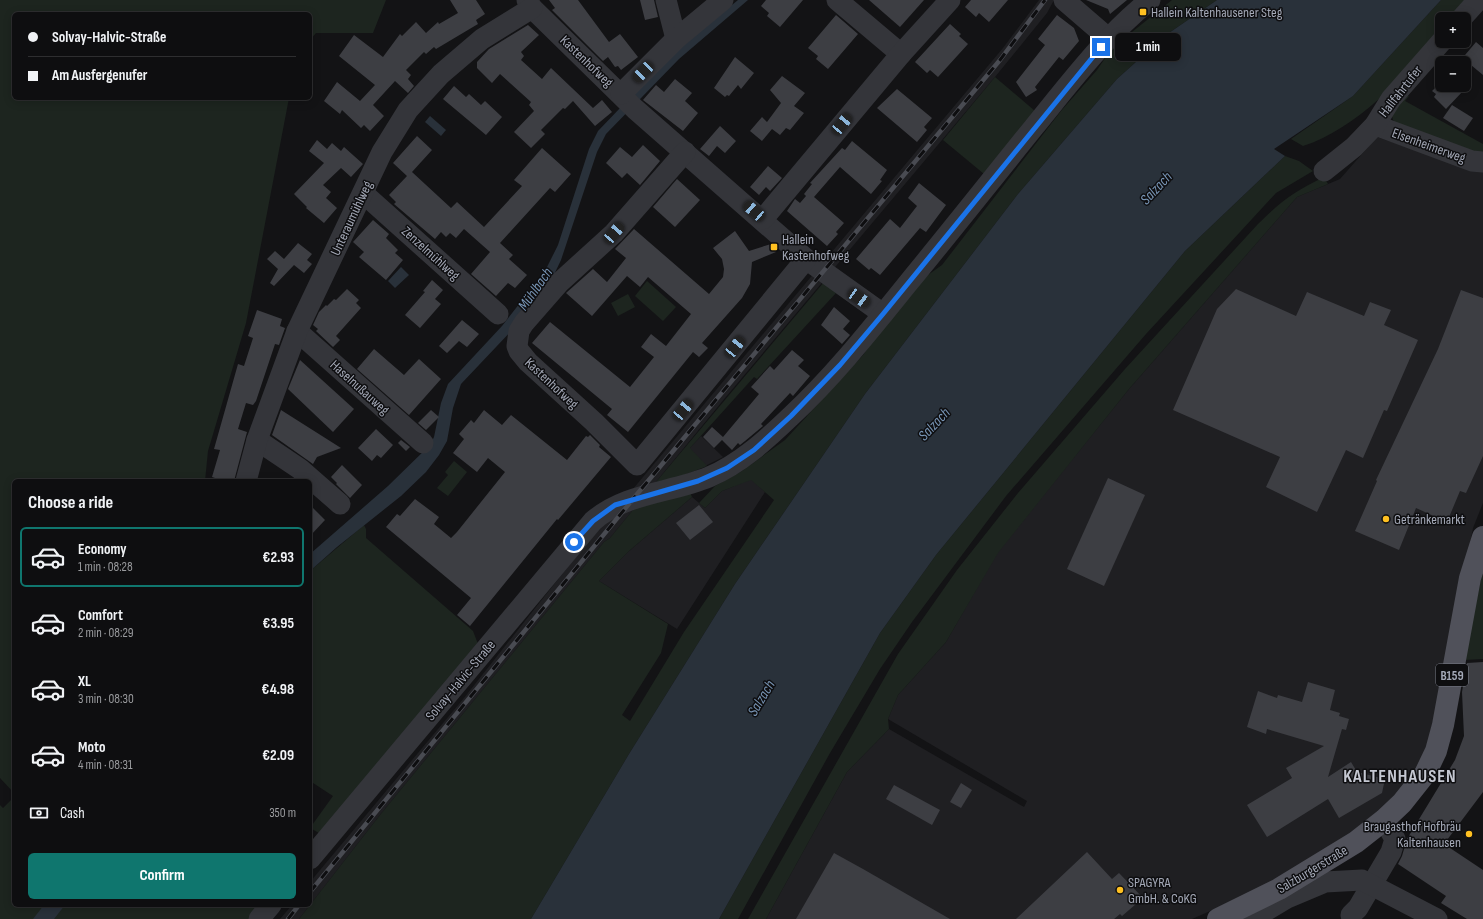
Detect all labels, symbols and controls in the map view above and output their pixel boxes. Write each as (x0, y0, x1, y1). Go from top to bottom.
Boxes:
place label: Hallein Kaltenhausener Steg (1151, 4, 1283, 21)
marker: Hallein Kaltenhausener Steg (1138, 7, 1148, 17)
map controls (1435, 12, 1471, 92)
button: + (1435, 12, 1471, 48)
text: Solvay-Halvic-Straße (52, 28, 166, 47)
street label: Kastenhofweg (557, 32, 617, 91)
callout: 1 min (1115, 33, 1181, 61)
route end (1092, 38, 1110, 56)
text: 1 min (1136, 39, 1160, 55)
button: − (1435, 56, 1471, 92)
car (630, 59, 656, 85)
street label: Hallfahrtufer (1375, 62, 1426, 120)
text: Am Ausfergenufer (52, 66, 147, 85)
car (830, 111, 854, 137)
street label: Elsenheimerweg (1390, 124, 1468, 167)
water label: Salzach (1136, 168, 1176, 209)
street label: Unteraumühlweg (327, 178, 376, 258)
car (741, 199, 767, 223)
car (602, 220, 626, 246)
street label: Zenzelmühlweg (398, 223, 464, 284)
place label: Hallein Kastenhofweg (782, 231, 850, 264)
marker: Hallein Kastenhofweg (769, 242, 779, 252)
water label: Mühlbach (514, 264, 557, 314)
car (846, 286, 872, 310)
car (723, 334, 747, 360)
street label: Kastenhofweg (521, 354, 582, 413)
street label: Haselnußauweg (327, 356, 393, 419)
car (671, 397, 695, 423)
water label: Salzach (914, 404, 954, 445)
text: Choose a ride (28, 492, 113, 513)
place label: Getränkemarkt (1394, 511, 1465, 528)
marker: Getränkemarkt (1381, 514, 1391, 524)
route start (565, 533, 583, 551)
icon: car (30, 539, 66, 575)
text: Economy (78, 540, 127, 559)
text: €2.93 (263, 548, 294, 567)
text: 1 min · 08:28 (78, 559, 133, 575)
icon: car (30, 605, 66, 641)
text: Comfort (78, 606, 123, 625)
text: €3.95 (262, 614, 294, 633)
text: 2 min · 08:29 (78, 625, 134, 641)
street label: Solvay-Halvic-Straße (422, 637, 499, 724)
road number: B159 (1436, 664, 1468, 686)
icon: car (30, 671, 66, 707)
text: XL (78, 672, 91, 691)
water label: Salzach (743, 677, 779, 720)
text: €4.98 (262, 680, 294, 699)
text: 3 min · 08:30 (78, 691, 134, 707)
icon: car (30, 737, 66, 773)
text: Moto (78, 738, 105, 757)
text: €2.09 (262, 746, 294, 765)
text: 4 min · 08:31 (78, 757, 133, 773)
district label: KALTENHAUSEN (1343, 766, 1457, 787)
icon: cash (28, 802, 50, 824)
text: Cash (60, 804, 85, 823)
text: 350 m (269, 805, 296, 821)
place label: Braugasthof Hofbräu Kaltenhausen (1364, 818, 1461, 851)
marker: Braugasthof Hofbräu Kaltenhausen (1464, 829, 1474, 839)
street label: Salzburgerstraße (1274, 842, 1351, 897)
button: Confirm (28, 853, 296, 899)
place label: SPAGYRA GmbH. & CoKG (1128, 874, 1197, 907)
marker: SPAGYRA GmbH. & CoKG (1115, 885, 1125, 895)

